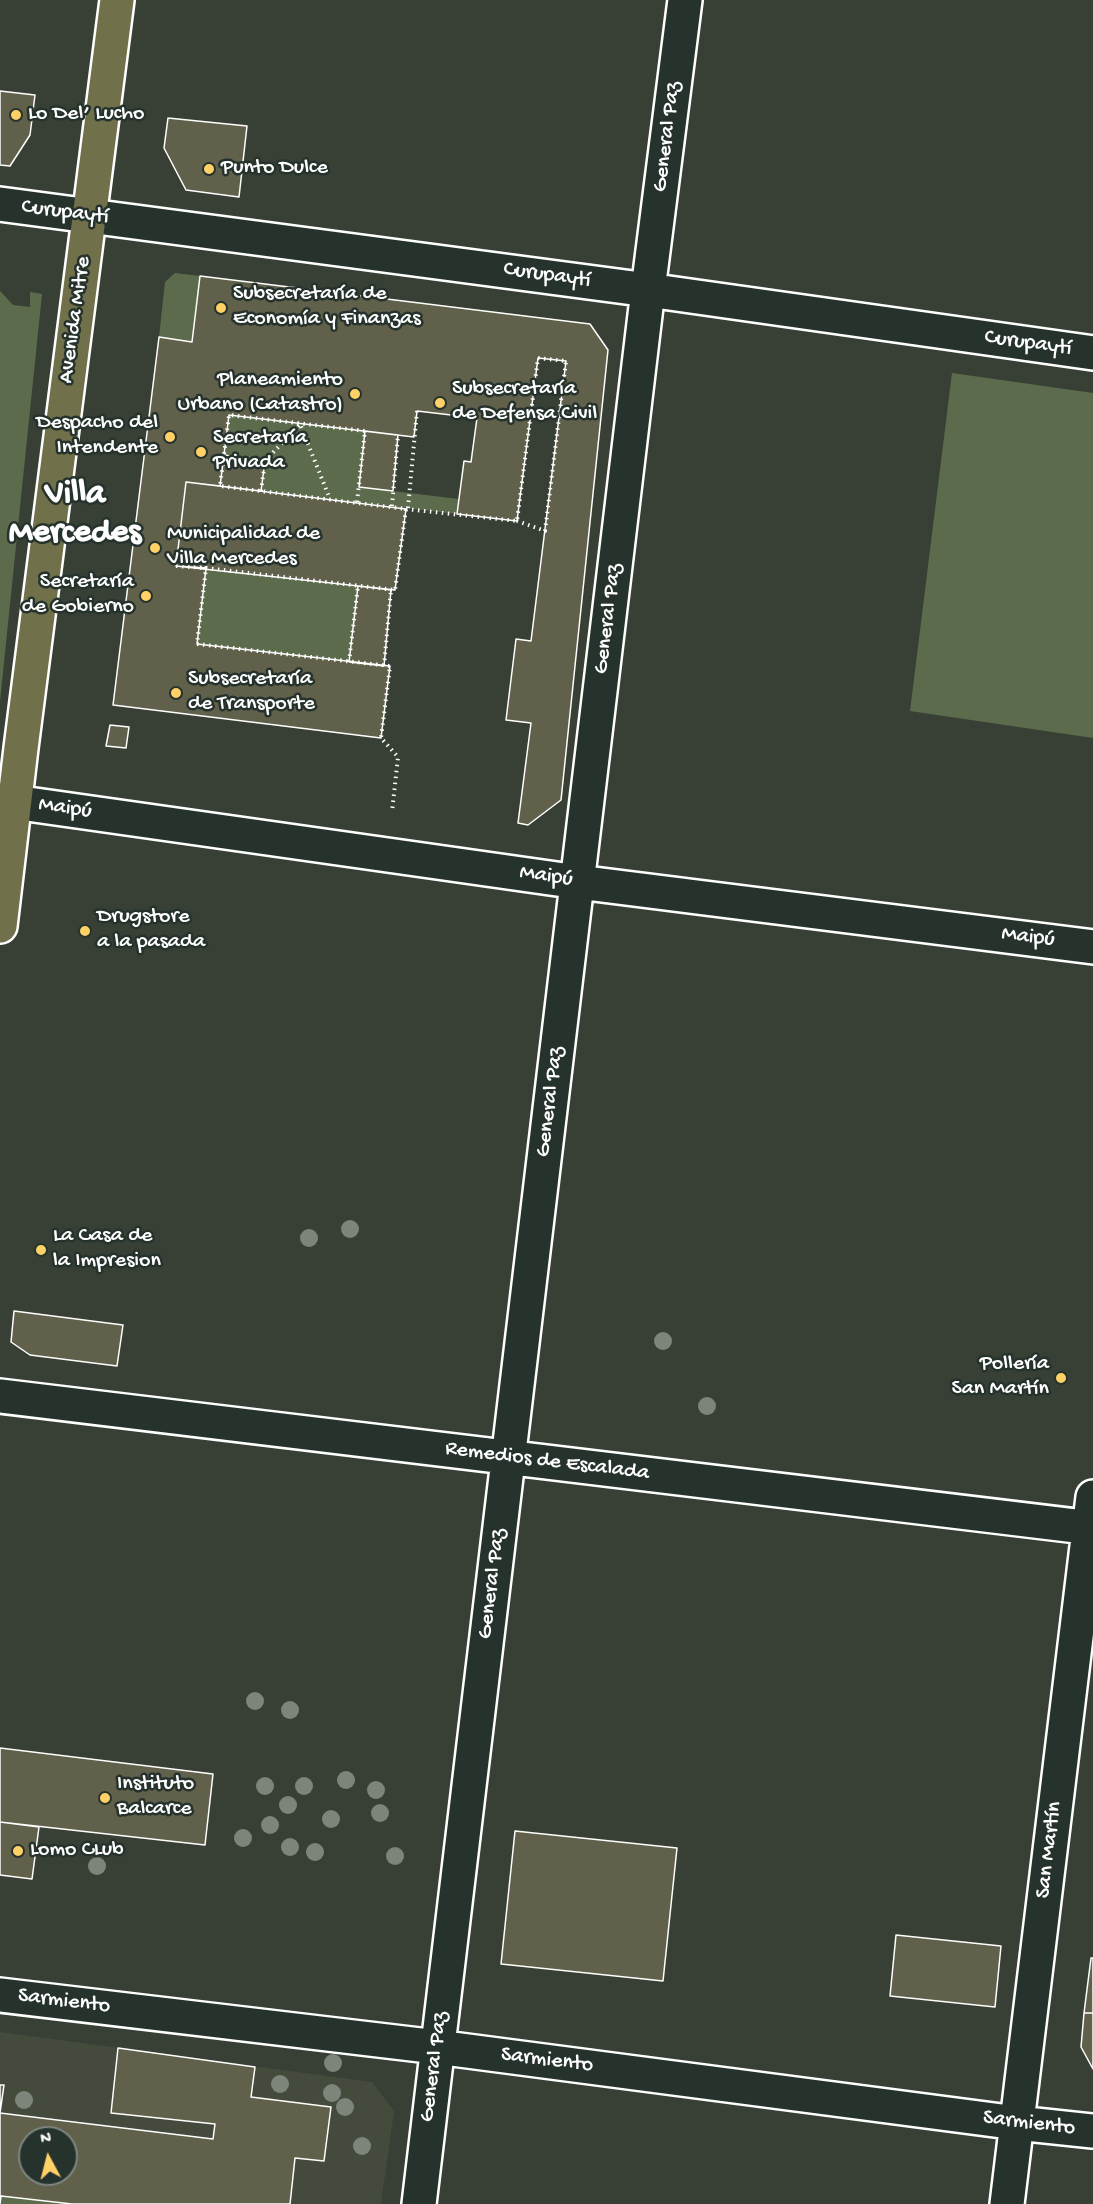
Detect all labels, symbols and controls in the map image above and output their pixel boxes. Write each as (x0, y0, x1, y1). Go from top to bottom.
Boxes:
street label: General Paz (648, 80, 688, 194)
place label: Lo Del’ Lucho (28, 102, 144, 128)
marker: Lo Del’ Lucho (9, 108, 23, 122)
place label: Punto Dulce (221, 156, 328, 182)
marker: Punto Dulce (202, 162, 216, 176)
street label: Curupaytí (20, 195, 110, 231)
street label: Avenida Mitre (54, 255, 98, 385)
street label: Curupaytí (502, 257, 592, 295)
place label: Subsecretaría de Economía y Finanzas (233, 282, 420, 334)
marker: Subsecretaría de Economía y Finanzas (214, 301, 228, 315)
street label: Curupaytí (983, 325, 1073, 363)
place label: Planeamiento Urbano (Catastro) (178, 368, 343, 420)
place label: Subsecretaría de Defensa Civil (452, 377, 597, 428)
marker: Planeamiento Urbano (Catastro) (348, 387, 362, 401)
marker: Subsecretaría de Defensa Civil (433, 396, 447, 410)
place label: Despacho del Intendente (36, 411, 158, 463)
place label: Secretaría Privada (213, 426, 307, 478)
marker: Despacho del Intendente (163, 430, 177, 444)
marker: Secretaría Privada (194, 445, 208, 459)
district label: Villa Mercedes (9, 476, 141, 556)
place label: Municipalidad de Villa Mercedes (167, 522, 320, 574)
marker: Municipalidad de Villa Mercedes (148, 541, 162, 555)
street label: General Paz (589, 562, 629, 676)
place label: Secretaría de Gobierno (22, 570, 134, 622)
marker: Secretaría de Gobierno (139, 589, 153, 603)
place label: Subsecretaría de Transporte (188, 667, 315, 718)
marker: Subsecretaría de Transporte (169, 686, 183, 700)
street label: Maipú (37, 792, 93, 826)
street label: Maipú (518, 860, 574, 894)
place label: Drugstore a la pasada (97, 905, 205, 956)
street label: Maipú (1000, 922, 1056, 954)
marker: Drugstore a la pasada (78, 924, 92, 938)
street label: General Paz (531, 1045, 571, 1159)
place label: La Casa de la Impresion (53, 1224, 161, 1276)
marker: La Casa de la Impresion (34, 1243, 48, 1257)
place label: Pollería San Martín (951, 1352, 1049, 1404)
marker: Pollería San Martín (1054, 1371, 1068, 1385)
street label: Remedios de Escalada (443, 1436, 651, 1488)
street label: General Paz (473, 1527, 513, 1641)
place label: Instituto Balcarce (117, 1772, 194, 1824)
marker: Instituto Balcarce (98, 1791, 112, 1805)
street label: San Martín (1031, 1800, 1069, 1900)
place label: Lomo CLub (30, 1838, 124, 1864)
marker: Lomo CLub (11, 1844, 25, 1858)
street label: Sarmiento (16, 1983, 112, 2021)
street label: General Paz (415, 2010, 455, 2124)
street label: Sarmiento (499, 2042, 595, 2080)
street label: Sarmiento (981, 2105, 1077, 2143)
north arrow (18, 2126, 78, 2186)
text: N (40, 2130, 52, 2150)

